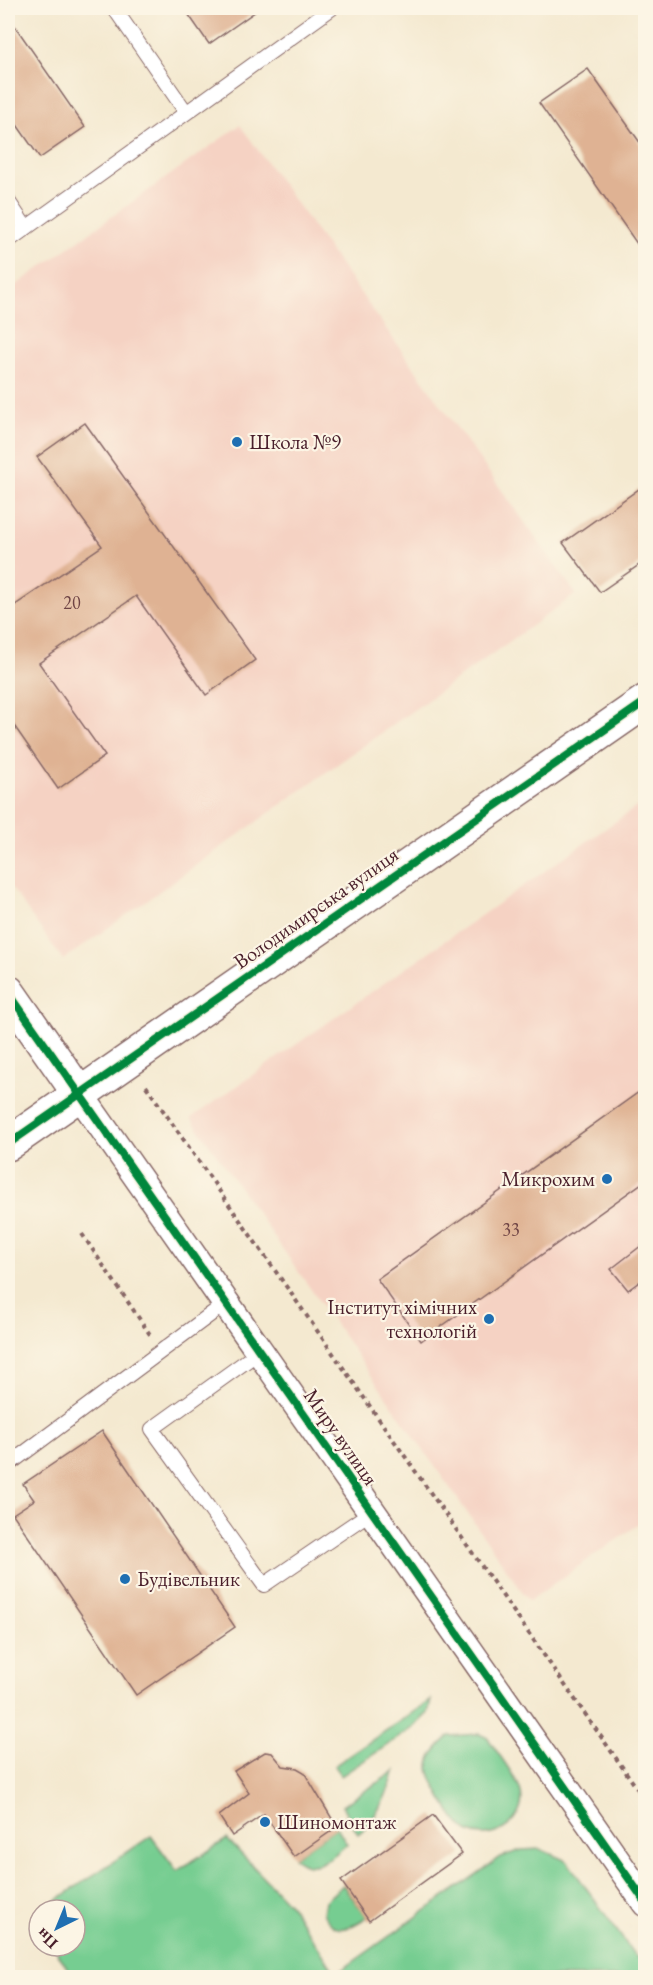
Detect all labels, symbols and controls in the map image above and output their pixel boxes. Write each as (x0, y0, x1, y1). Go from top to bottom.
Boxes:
place label: Школа №9 (249, 428, 341, 455)
marker: Школа №9 (230, 435, 244, 449)
house number: 20 (63, 591, 81, 614)
street label: Володимирська вулиця (228, 841, 403, 975)
place label: Микрохим (501, 1165, 595, 1192)
marker: Микрохим (600, 1172, 614, 1186)
house number: 33 (502, 1218, 520, 1241)
place label: Інститут хімічних технологій (327, 1293, 477, 1344)
marker: Інститут хімічних технологій (482, 1312, 496, 1326)
street label: Миру вулиця (298, 1383, 385, 1491)
place label: Будівельник (137, 1565, 240, 1592)
marker: Будівельник (118, 1572, 132, 1586)
place label: Шиномонтаж (277, 1808, 397, 1835)
marker: Шиномонтаж (258, 1815, 272, 1829)
north arrow (27, 1898, 87, 1958)
text: Пн (32, 1923, 62, 1954)

